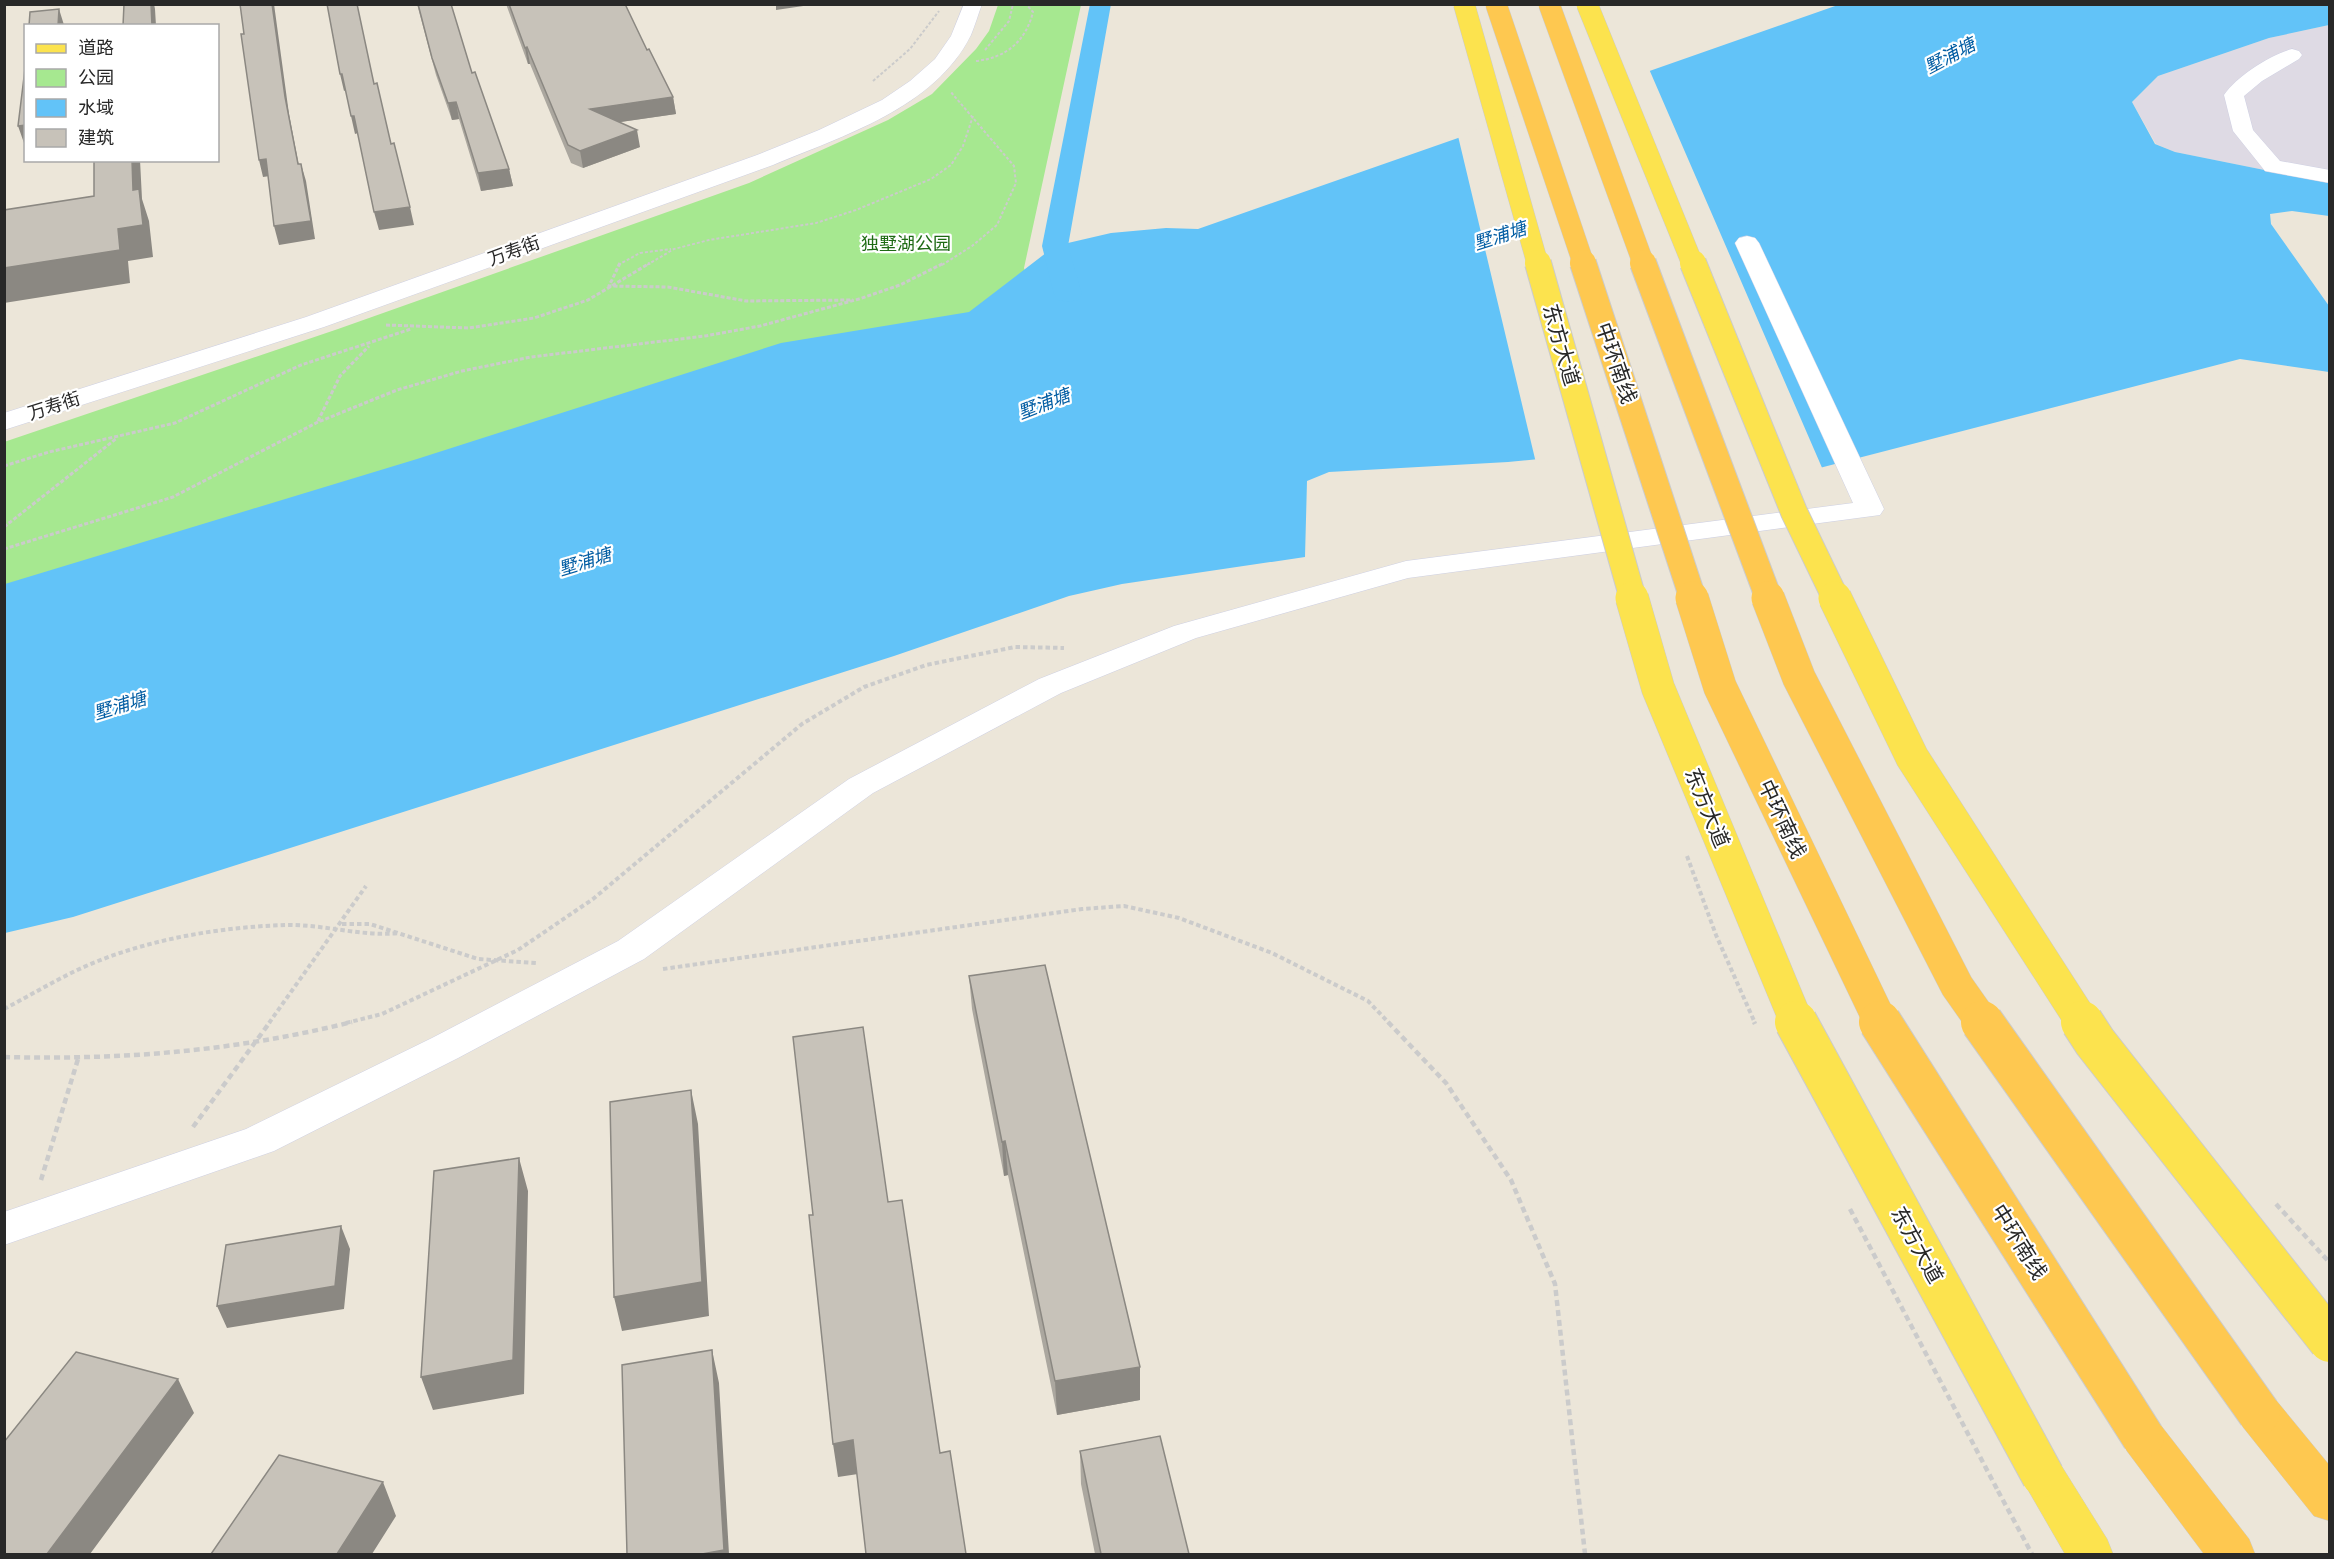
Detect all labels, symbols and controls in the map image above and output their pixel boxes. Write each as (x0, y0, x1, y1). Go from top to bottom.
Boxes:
legend (24, 24, 219, 162)
water label: 墅浦塘 (1921, 31, 1982, 78)
text: 道路 (78, 36, 114, 59)
text: 公园 (78, 66, 114, 89)
text: 水域 (78, 96, 114, 119)
text: 建筑 (78, 126, 114, 149)
water label: 墅浦塘 (1471, 215, 1532, 255)
street label: 万寿街 (485, 230, 543, 271)
park label: 独墅湖公园 (861, 232, 951, 255)
street label: 东方大道 (1538, 301, 1586, 389)
street label: 中环南线 (1591, 319, 1643, 407)
water label: 墅浦塘 (1014, 382, 1076, 424)
street label: 万寿街 (25, 386, 83, 425)
water label: 墅浦塘 (556, 542, 617, 580)
water label: 墅浦塘 (91, 686, 152, 724)
street label: 东方大道 (1680, 764, 1736, 851)
street label: 中环南线 (1753, 775, 1812, 862)
street label: 中环南线 (1987, 1199, 2053, 1284)
street label: 东方大道 (1886, 1201, 1950, 1288)

